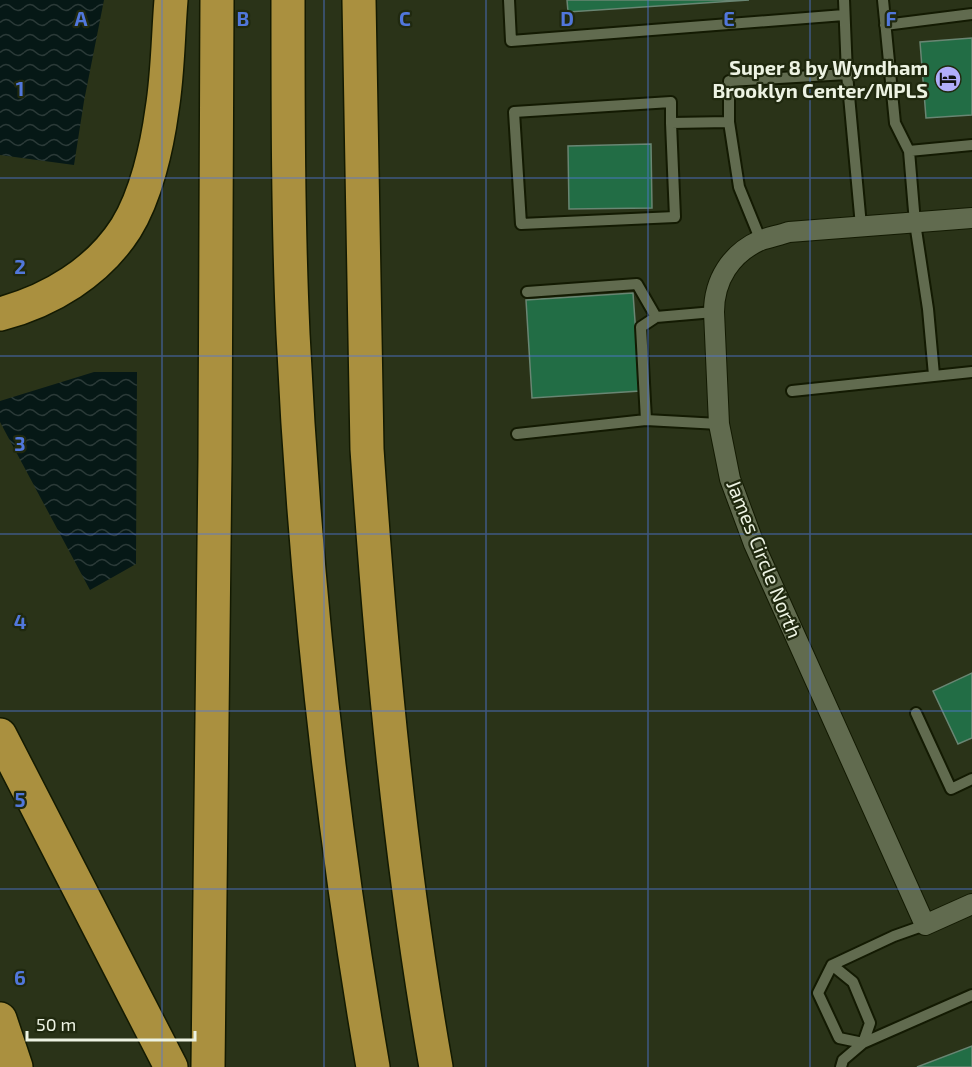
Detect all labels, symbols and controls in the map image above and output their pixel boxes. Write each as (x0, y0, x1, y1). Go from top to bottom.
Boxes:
text: A (74, 6, 88, 30)
text: B (237, 6, 249, 30)
text: C (399, 6, 411, 30)
text: D (560, 6, 574, 30)
text: E (723, 6, 735, 30)
text: F (885, 6, 897, 30)
place label: Super 8 by Wyndham Brooklyn Center/MPLS (712, 55, 928, 103)
hotel icon: Super 8 by Wyndham Brooklyn Center/MPLS (933, 64, 963, 94)
text: 1 (16, 76, 24, 100)
text: 2 (14, 254, 26, 278)
text: 3 (14, 431, 26, 455)
street label: James Circle North (722, 476, 808, 641)
text: 4 (14, 609, 27, 633)
text: 5 (14, 787, 26, 811)
text: 6 (14, 965, 26, 989)
scale bar (27, 1004, 195, 1042)
text: 50 m (36, 1013, 76, 1035)

